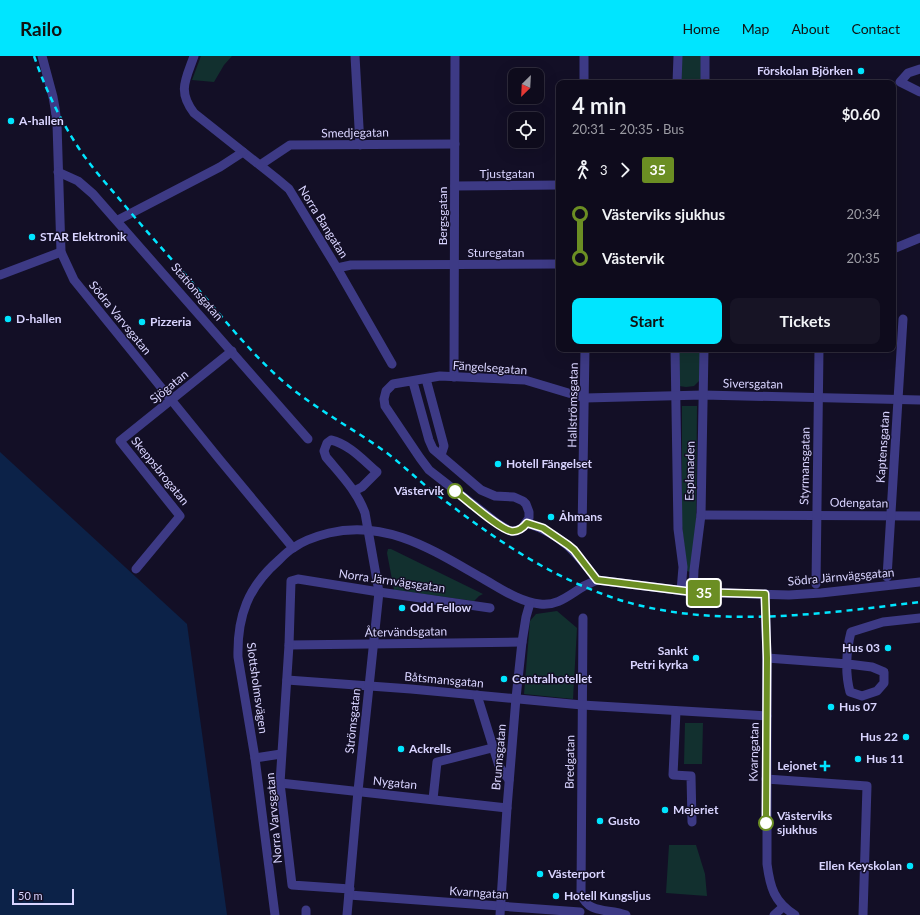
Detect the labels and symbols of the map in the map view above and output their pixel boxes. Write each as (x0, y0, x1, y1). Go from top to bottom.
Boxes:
place label: Förskolan Björken (757, 63, 853, 78)
marker: Förskolan Björken (856, 66, 866, 76)
north arrow (508, 68, 544, 104)
place label: A-hallen (18, 113, 64, 128)
marker: A-hallen (6, 116, 16, 126)
street label: Smedjegatan (321, 124, 389, 141)
street label: Tjustgatan (479, 166, 535, 181)
street label: Norra Bangatan (295, 183, 352, 261)
street label: Bergsgatan (435, 187, 450, 245)
place label: STAR Elektronik (40, 229, 127, 244)
marker: STAR Elektronik (27, 232, 37, 242)
street label: Sturegatan (468, 245, 524, 260)
street label: Stationsgatan (168, 260, 227, 324)
street label: Södra Varvsgatan (86, 278, 155, 358)
place label: D-hallen (16, 311, 62, 326)
marker: D-hallen (3, 314, 13, 324)
place label: Pizzeria (150, 314, 191, 329)
marker: Pizzeria (137, 317, 147, 327)
street label: Fängelsegatan (452, 357, 528, 378)
street label: Hallströmsgatan (564, 362, 581, 448)
street label: Sjögatan (146, 367, 191, 407)
street label: Siversgatan (723, 375, 783, 392)
street label: Kaptensgatan (873, 410, 892, 483)
street label: Styrmansgatan (796, 427, 813, 505)
street label: Skeppsbrogatan (128, 433, 193, 508)
street label: Esplanaden (681, 441, 698, 501)
place label: Hotell Fängelset (506, 456, 593, 471)
marker: Hotell Fängelset (493, 459, 503, 469)
place label: Västervik (393, 483, 445, 498)
marker: Västervik (447, 483, 463, 499)
street label: Odengatan (830, 494, 888, 511)
place label: Åhmans (558, 509, 602, 524)
marker: Åhmans (546, 512, 556, 522)
street label: Södra Järnvägsgatan (787, 564, 895, 589)
street label: Norra Järnvägsgatan (338, 566, 446, 595)
line badge: 35 (686, 580, 722, 606)
place label: Odd Fellow (410, 600, 472, 615)
marker: Odd Fellow (397, 603, 407, 613)
street label: Återvändsgatan (365, 623, 447, 640)
place label: Hus 03 (842, 640, 880, 655)
street label: Slottsholmsvägen (244, 641, 271, 734)
place label: Sankt Petri kyrka (630, 643, 689, 672)
marker: Hus 03 (883, 643, 893, 653)
marker: Sankt Petri kyrka (691, 653, 701, 663)
street label: Båtsmansgatan (404, 669, 484, 690)
place label: Centralhotellet (512, 671, 593, 686)
marker: Centralhotellet (499, 674, 509, 684)
street label: Strömsgatan (342, 688, 363, 754)
place label: Hus 07 (839, 699, 877, 714)
marker: Hus 07 (826, 702, 836, 712)
street label: Kvarngatan (745, 722, 762, 782)
street label: Brunnsgatan (488, 723, 509, 791)
place label: Hus 22 (860, 729, 898, 744)
marker: Hus 22 (901, 732, 911, 742)
street label: Bredgatan (562, 735, 577, 789)
place label: Ackrells (408, 741, 451, 756)
marker: Ackrells (396, 744, 406, 754)
place label: Hus 11 (866, 751, 904, 766)
marker: Hus 11 (853, 754, 863, 764)
place label: Lejonet (777, 758, 818, 773)
marker: Lejonet (820, 761, 830, 771)
street label: Norra Varvsgatan (262, 772, 285, 864)
street label: Nygatan (372, 773, 418, 792)
place label: Mejeriet (673, 802, 719, 817)
marker: Mejeriet (660, 805, 670, 815)
place label: Västerviks sjukhus (776, 808, 832, 837)
place label: Gusto (608, 813, 640, 828)
marker: Västerviks sjukhus (758, 815, 774, 831)
marker: Gusto (595, 816, 605, 826)
place label: Ellen Keyskolan (819, 858, 902, 873)
marker: Ellen Keyskolan (905, 861, 915, 871)
place label: Västerport (547, 866, 605, 881)
marker: Västerport (535, 869, 545, 879)
street label: Kvarngatan (449, 883, 509, 902)
scale bar (12, 887, 74, 906)
place label: Hotell Kungsljus (564, 888, 651, 903)
marker: Hotell Kungsljus (551, 891, 561, 901)

